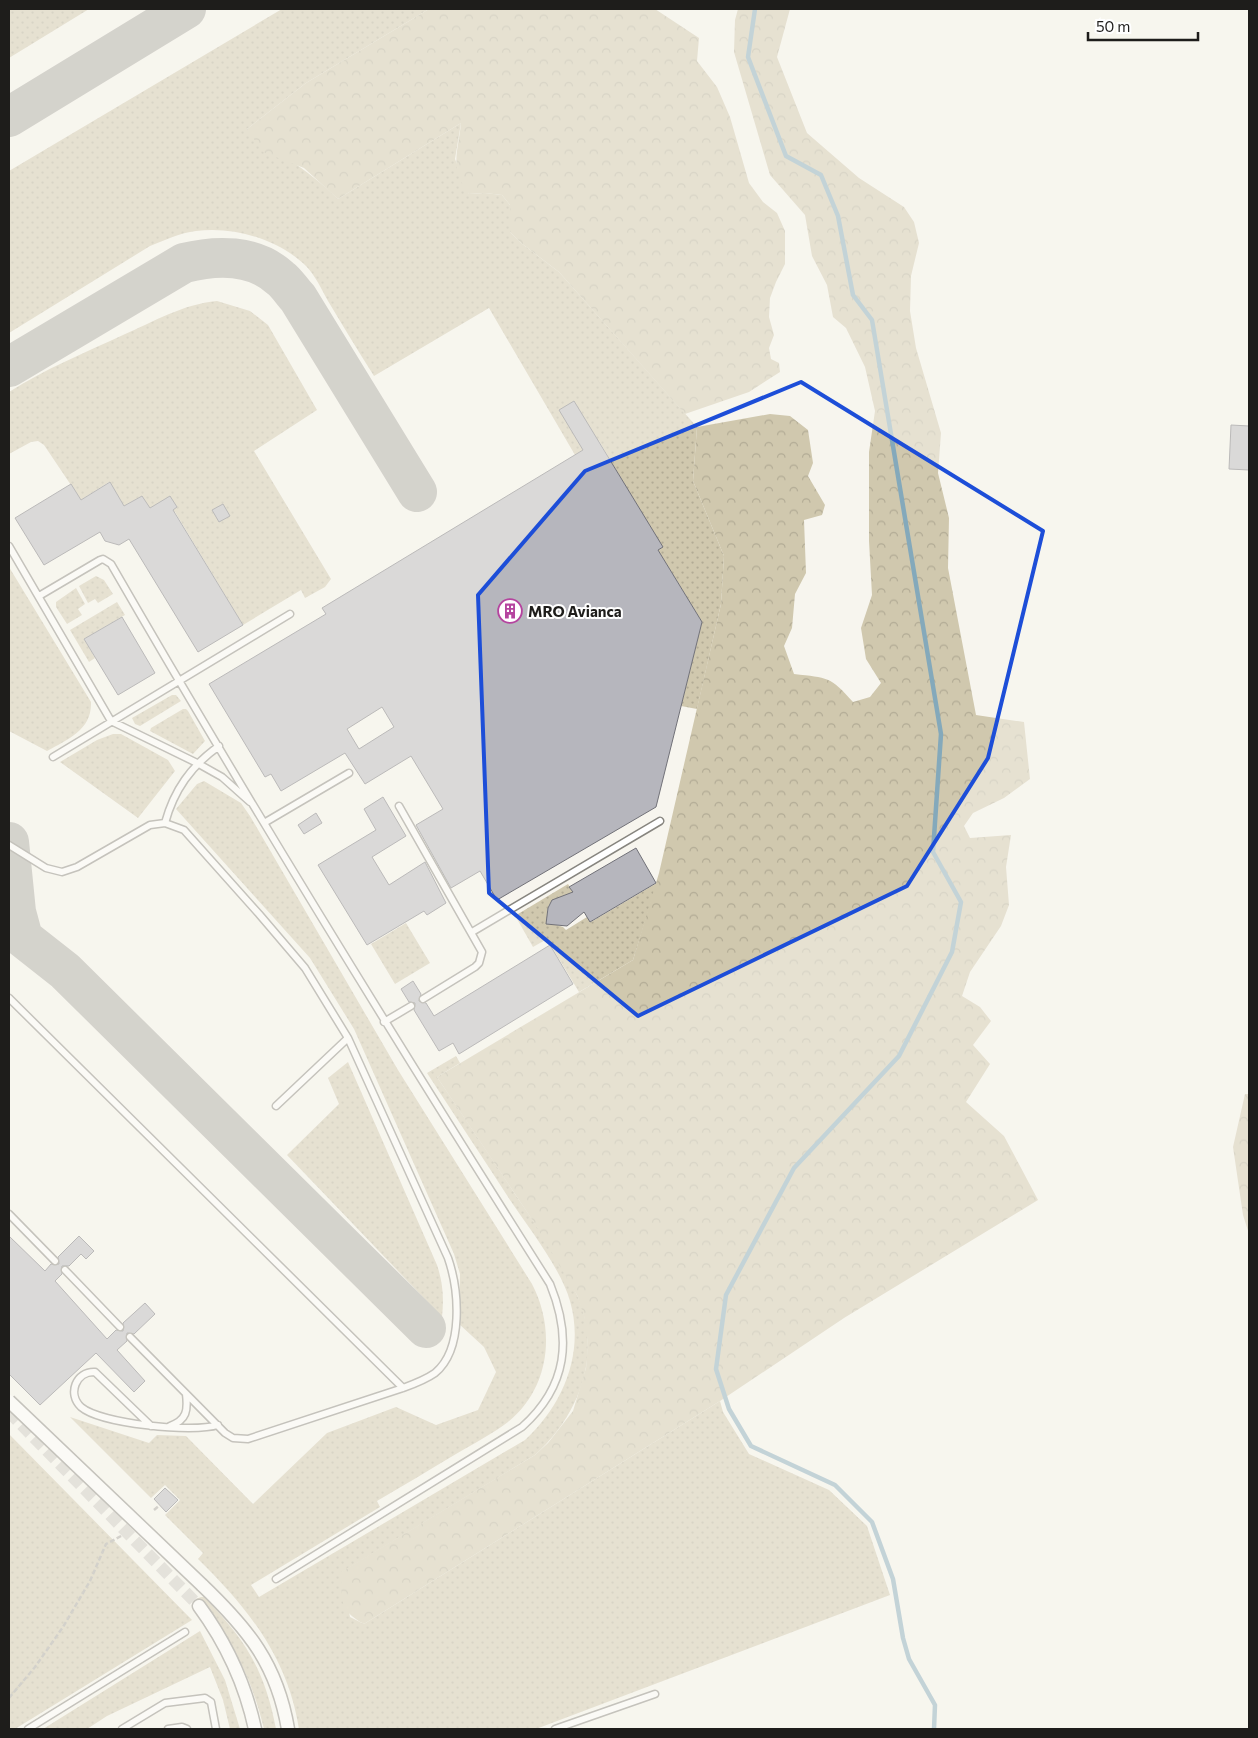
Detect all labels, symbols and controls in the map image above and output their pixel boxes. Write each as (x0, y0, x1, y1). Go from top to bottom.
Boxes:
scale bar (1088, 10, 1198, 42)
text: 50 m (1096, 17, 1130, 35)
building icon: MRO Avianca (497, 598, 523, 624)
place label: MRO Avianca (528, 602, 622, 620)

